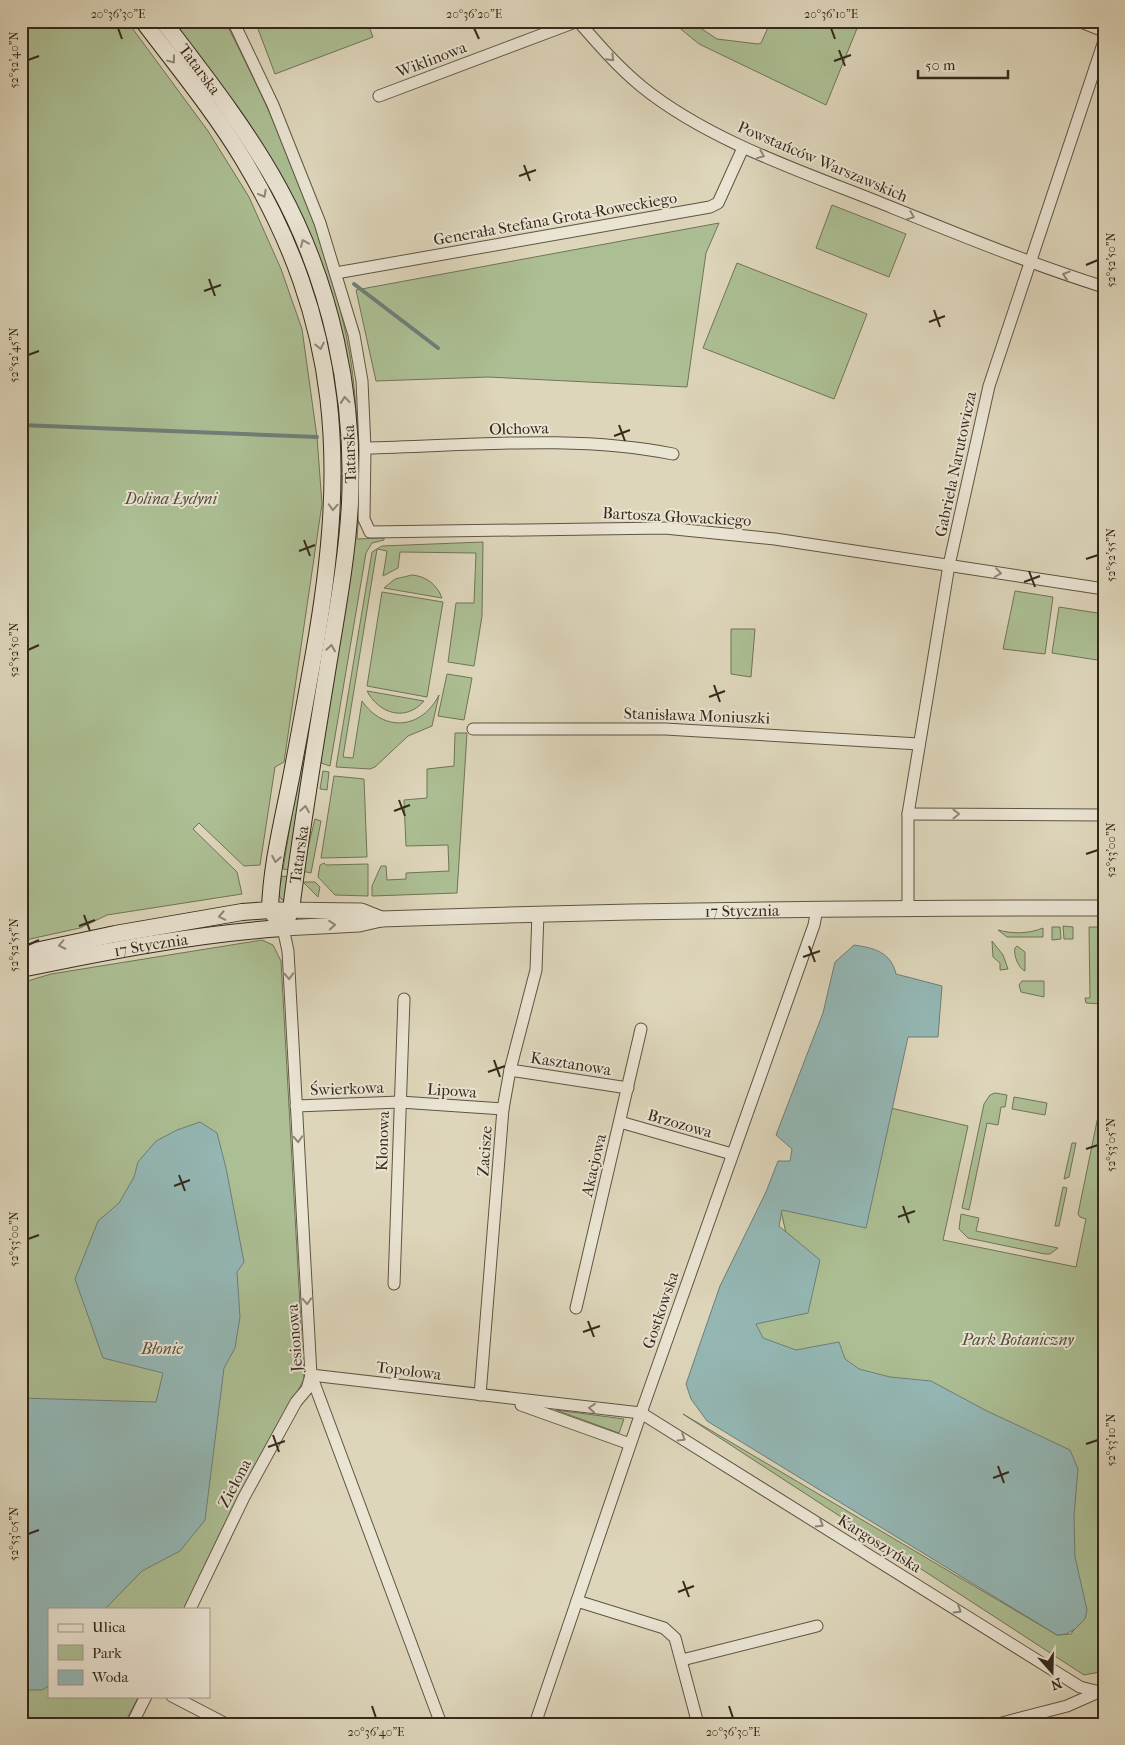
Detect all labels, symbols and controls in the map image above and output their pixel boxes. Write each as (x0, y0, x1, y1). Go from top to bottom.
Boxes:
text: 20°36'30"E (91, 7, 145, 21)
text: 20°36'20"E (446, 7, 502, 21)
text: 20°36'10"E (804, 7, 858, 21)
text: 52°52'40"N (7, 31, 21, 89)
street label: Wiklinowa (392, 37, 470, 82)
street label: Tatarska (174, 40, 225, 99)
scale bar (918, 48, 1008, 80)
one-way arrow (605, 52, 614, 61)
one-way arrow (166, 54, 175, 64)
text: 50 m (925, 56, 956, 74)
street label: Powstańców Warszawskich (735, 117, 911, 206)
one-way arrow (756, 149, 765, 159)
street label: Generała Stefana Grota-Roweckiego (432, 188, 678, 249)
one-way arrow (257, 189, 267, 198)
one-way arrow (906, 209, 915, 220)
text: 52°52'50"N (1104, 232, 1118, 288)
one-way arrow (300, 239, 311, 248)
one-way arrow (1062, 271, 1071, 281)
text: 52°52'45"N (7, 327, 21, 383)
one-way arrow (315, 341, 325, 350)
street label: Gabriela Narutowicza (931, 389, 980, 539)
one-way arrow (340, 396, 351, 404)
street label: Olchowa (489, 418, 550, 439)
street label: Tatarska (339, 424, 360, 483)
park label: Dolina Łydyni (124, 489, 218, 508)
street label: Bartosza Głowackiego (602, 503, 752, 530)
one-way arrow (327, 504, 338, 512)
text: 52°52'55"N (1104, 528, 1118, 582)
one-way arrow (993, 567, 1002, 577)
text: 52°52'50"N (7, 622, 21, 678)
one-way arrow (325, 644, 336, 652)
street label: Stanisława Moniuszki (623, 703, 771, 728)
one-way arrow (299, 804, 310, 812)
one-way arrow (953, 809, 961, 819)
text: 52°53'00"N (1104, 822, 1118, 878)
street label: Tatarska (286, 824, 313, 885)
one-way arrow (271, 854, 281, 863)
street label: 17 Stycznia (705, 901, 780, 921)
one-way arrow (217, 910, 226, 920)
text: 52°52'55"N (7, 918, 21, 972)
one-way arrow (328, 920, 336, 931)
street label: 17 Stycznia (112, 929, 190, 960)
one-way arrow (57, 940, 66, 950)
one-way arrow (284, 973, 295, 981)
street label: Kasztanowa (529, 1048, 613, 1079)
street label: Świerkowa (310, 1077, 385, 1099)
street label: Lipowa (426, 1079, 478, 1102)
street label: Brzozowa (645, 1105, 715, 1142)
street label: Klonowa (372, 1110, 393, 1171)
text: 52°53'05"N (1104, 1118, 1118, 1172)
street label: Zacisze (473, 1125, 496, 1177)
street label: Akacjowa (577, 1131, 610, 1199)
one-way arrow (292, 1135, 303, 1143)
text: 52°53'00"N (7, 1211, 21, 1267)
street label: Gostkowska (638, 1269, 683, 1351)
one-way arrow (302, 1297, 313, 1305)
street label: Jesionowa (283, 1303, 306, 1375)
park label: Park Botaniczny (961, 1330, 1074, 1349)
park label: Błonie (140, 1339, 183, 1358)
street label: Topolowa (375, 1357, 443, 1384)
one-way arrow (588, 1403, 596, 1414)
text: 52°53'10"N (1104, 1413, 1118, 1467)
one-way arrow (677, 1432, 686, 1442)
street label: Zielona (214, 1455, 255, 1511)
text: 52°53'05"N (7, 1507, 21, 1561)
street label: Kargoszyńska (834, 1510, 925, 1577)
one-way arrow (815, 1518, 824, 1528)
one-way arrow (953, 1604, 962, 1614)
legend (48, 1608, 210, 1698)
text: Ulica (92, 1618, 127, 1636)
text: Park (92, 1644, 122, 1662)
north arrow (1028, 1648, 1078, 1698)
text: Woda (91, 1668, 129, 1686)
text: N (1048, 1674, 1064, 1694)
text: 20°36'40"E (348, 1725, 404, 1739)
text: 20°36'30"E (706, 1725, 760, 1739)

